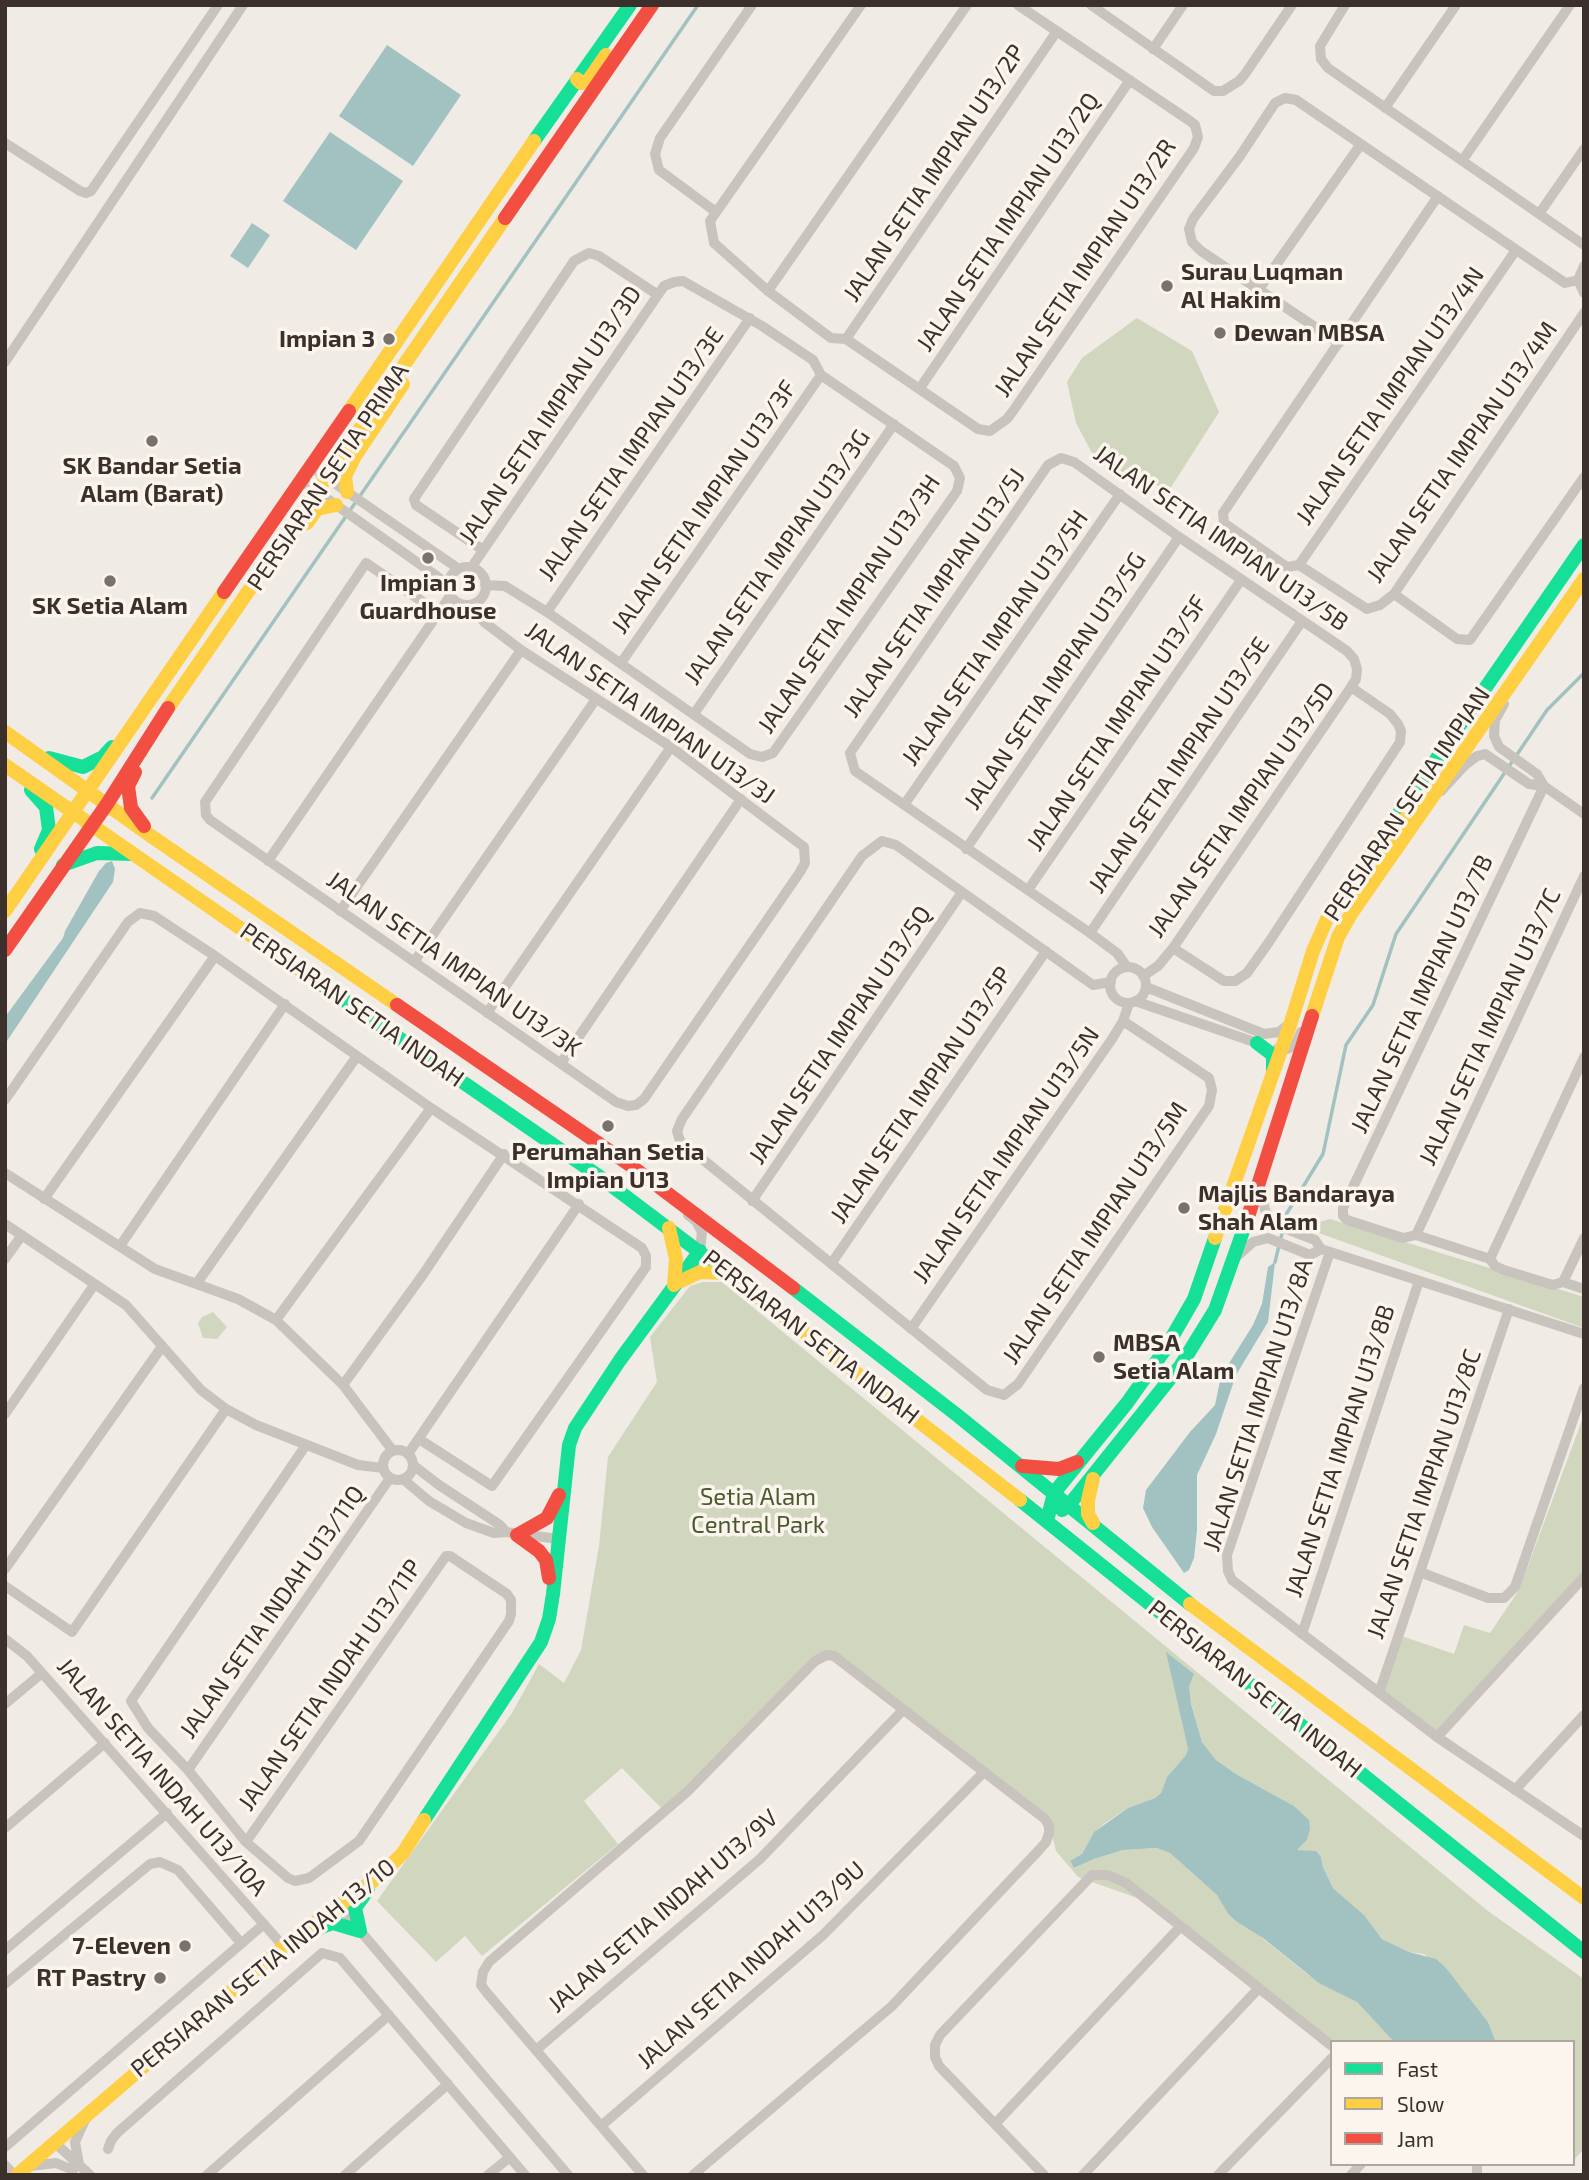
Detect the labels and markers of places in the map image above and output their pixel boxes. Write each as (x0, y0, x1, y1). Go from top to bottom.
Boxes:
place label: Surau Luqman Al Hakim (1181, 258, 1343, 314)
marker: Surau Luqman Al Hakim (1159, 278, 1175, 294)
place label: Dewan MBSA (1234, 319, 1385, 347)
place label: Impian 3 (279, 325, 375, 353)
marker: Dewan MBSA (1212, 325, 1228, 341)
marker: Impian 3 (381, 331, 397, 347)
marker: SK Bandar Setia Alam (Barat) (144, 433, 160, 449)
place label: SK Bandar Setia Alam (Barat) (62, 452, 242, 508)
marker: Impian 3 Guardhouse (420, 550, 436, 566)
place label: Impian 3 Guardhouse (359, 569, 497, 625)
marker: SK Setia Alam (102, 573, 118, 589)
place label: SK Setia Alam (32, 592, 188, 620)
marker: Perumahan Setia Impian U13 (600, 1118, 616, 1134)
place label: Perumahan Setia Impian U13 (511, 1138, 705, 1194)
place label: Majlis Bandaraya Shah Alam (1198, 1180, 1395, 1236)
marker: Majlis Bandaraya Shah Alam (1176, 1200, 1192, 1216)
place label: MBSA Setia Alam (1113, 1329, 1234, 1385)
marker: MBSA Setia Alam (1091, 1349, 1107, 1365)
place label: 7-Eleven (72, 1932, 171, 1960)
marker: 7-Eleven (177, 1938, 193, 1954)
place label: RT Pastry (36, 1964, 146, 1992)
marker: RT Pastry (152, 1970, 168, 1986)

